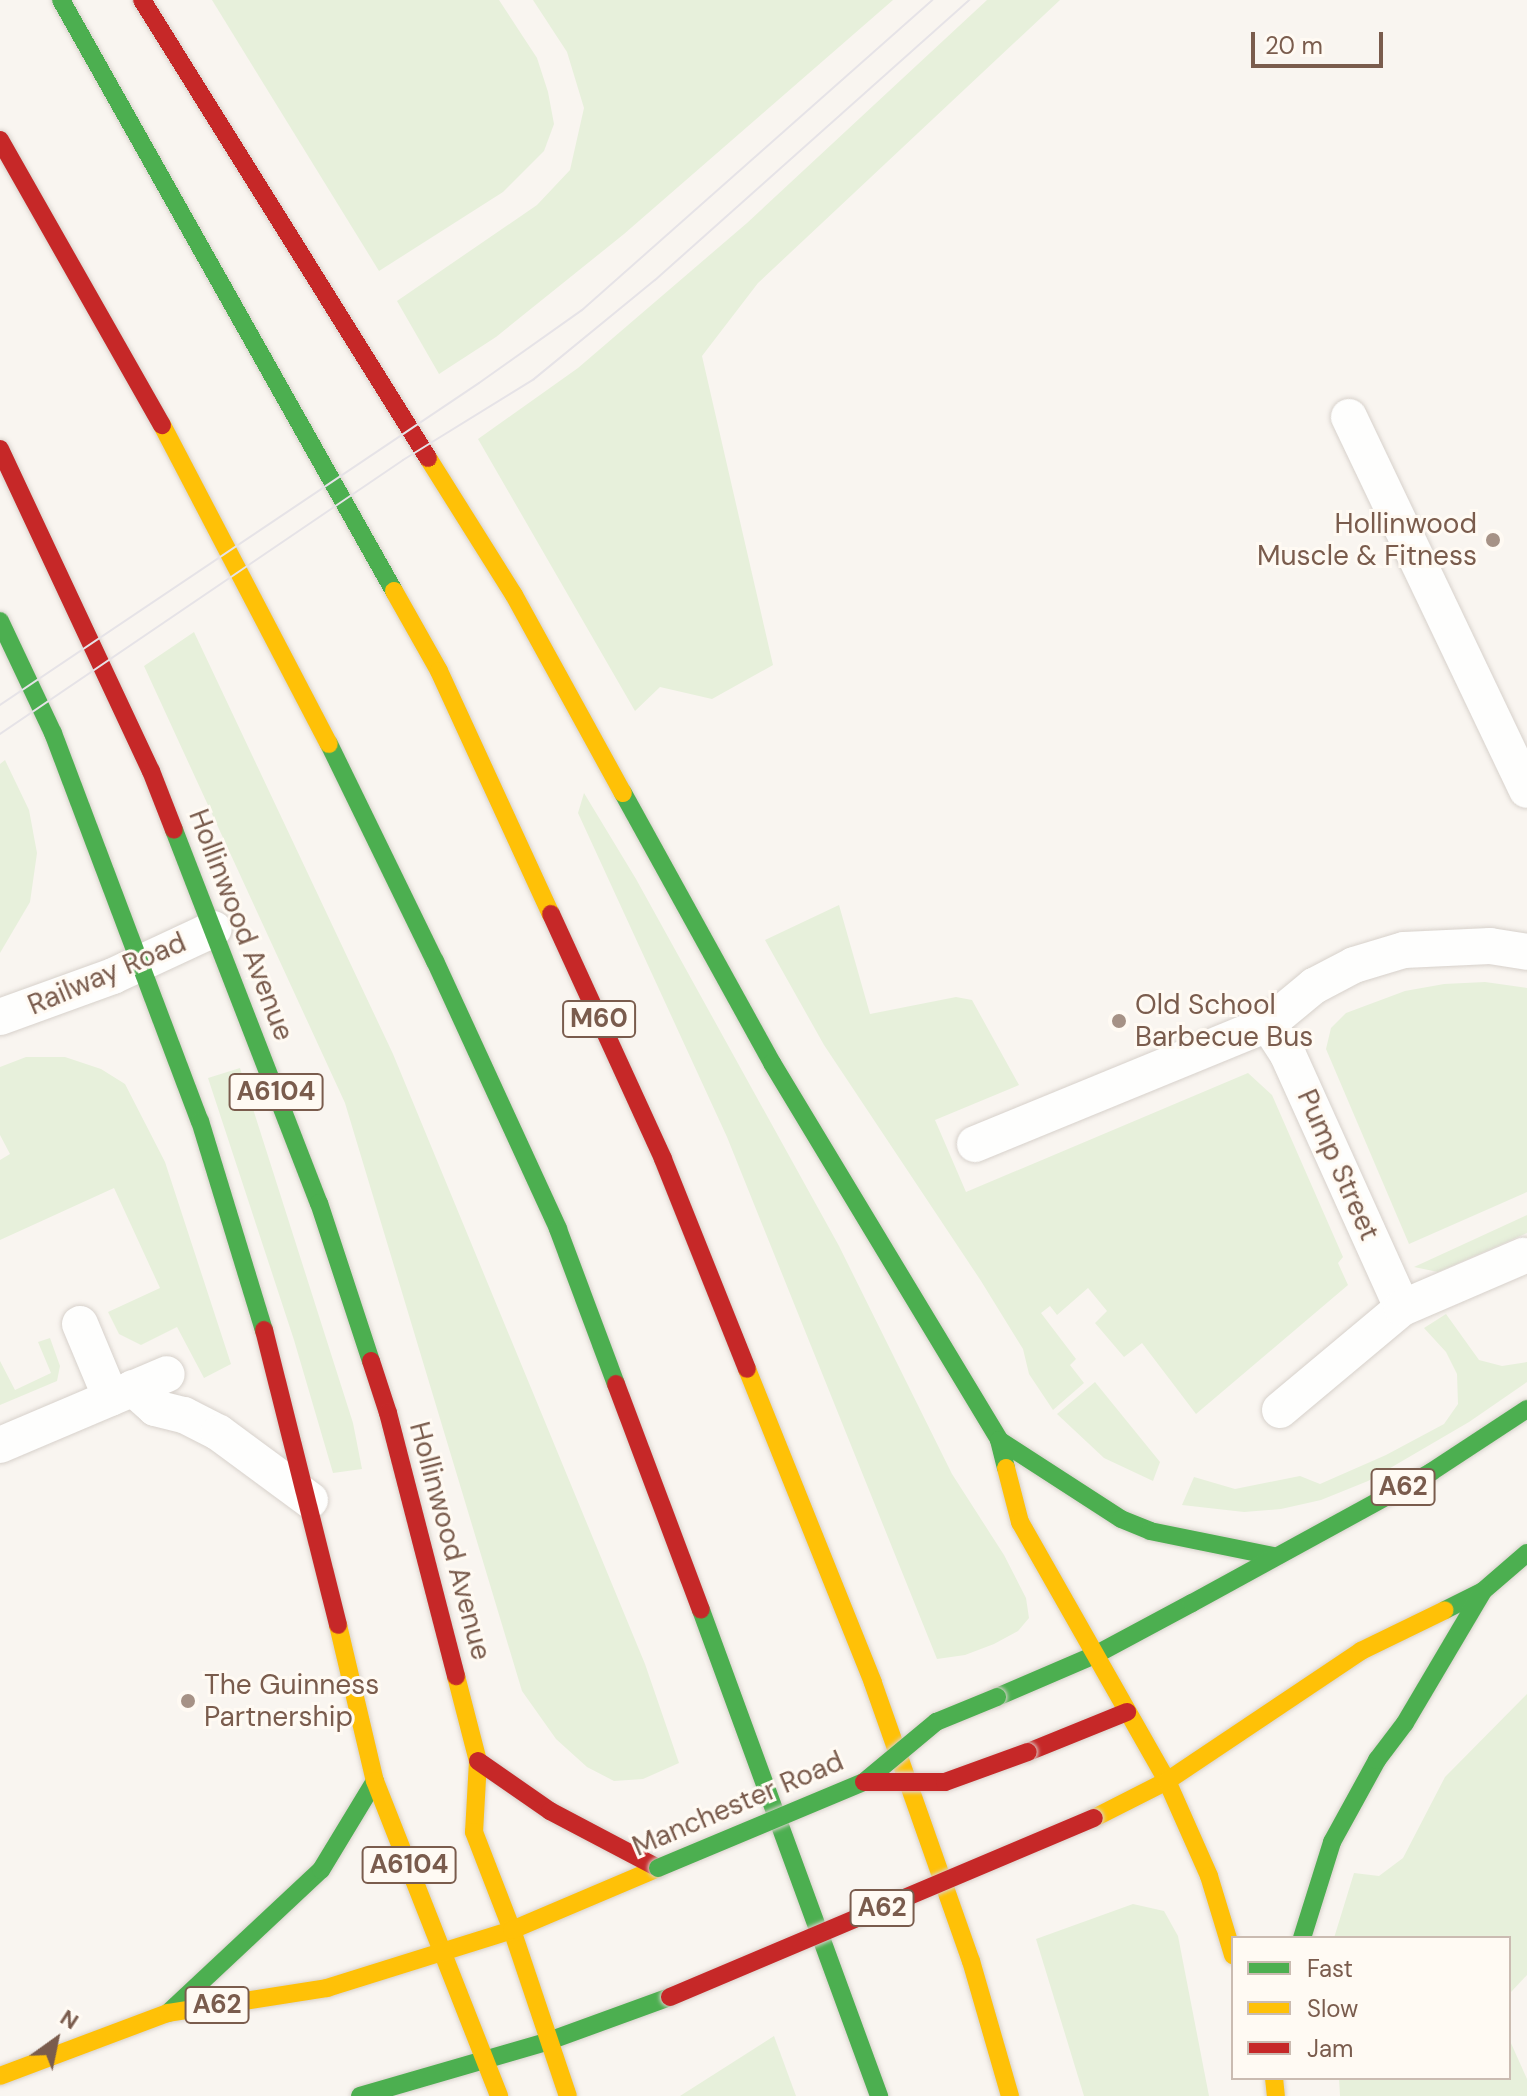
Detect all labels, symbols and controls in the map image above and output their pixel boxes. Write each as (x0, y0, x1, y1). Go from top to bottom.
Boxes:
scale bar (1255, 16, 1387, 66)
text: 20 m (1265, 30, 1323, 61)
place label: Hollinwood Muscle & Fitness (1257, 507, 1477, 573)
marker: Hollinwood Muscle & Fitness (1484, 531, 1502, 549)
street label: Hollinwood Avenue (181, 805, 301, 1045)
street label: Railway Road (23, 926, 191, 1022)
place label: Old School Barbecue Bus (1135, 988, 1313, 1054)
road number: M60 (561, 997, 637, 1041)
marker: Old School Barbecue Bus (1110, 1012, 1128, 1030)
road number: A6104 (228, 1070, 324, 1114)
street label: Pump Street (1290, 1084, 1386, 1246)
street label: Hollinwood Avenue (402, 1418, 498, 1664)
road number: A62 (1369, 1465, 1437, 1509)
place label: The Guinness Partnership (204, 1668, 379, 1734)
marker: The Guinness Partnership (179, 1692, 197, 1710)
street label: Manchester Road (628, 1744, 848, 1864)
road number: A6104 (361, 1843, 457, 1887)
road number: A62 (848, 1886, 916, 1930)
legend (1231, 1936, 1511, 2080)
text: Fast (1307, 1953, 1353, 1984)
road number: A62 (183, 1983, 251, 2027)
text: Slow (1307, 1993, 1358, 2024)
north arrow (16, 2000, 96, 2080)
text: N (55, 2003, 84, 2036)
text: Jam (1307, 2033, 1353, 2064)

